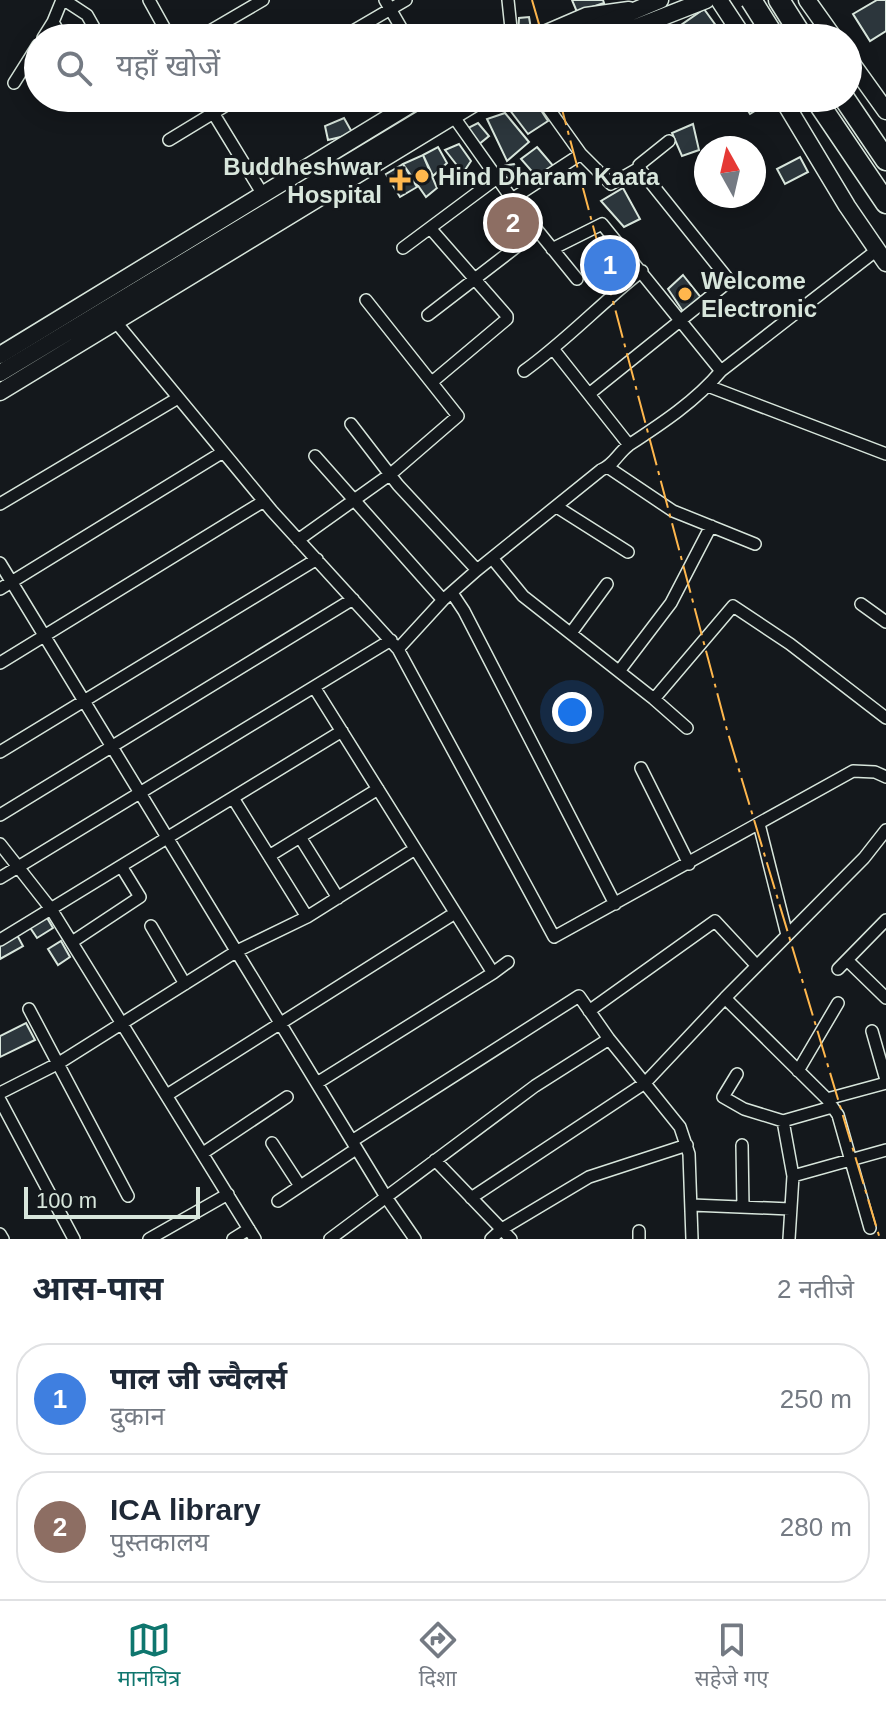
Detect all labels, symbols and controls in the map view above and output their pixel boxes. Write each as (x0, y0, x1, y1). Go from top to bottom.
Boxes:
search box (24, 24, 862, 112)
icon: search (52, 46, 96, 90)
text: यहाँ खोजें (116, 49, 220, 82)
north arrow (694, 136, 766, 208)
place label: Buddheshwar Hospital (223, 153, 382, 208)
place label: Hind Dharam Kaata (438, 163, 660, 190)
marker: Hind Dharam Kaata (413, 167, 431, 185)
marker: Buddheshwar Hospital (389, 169, 411, 191)
pin: 2 (487, 193, 539, 253)
pin: 1 (584, 235, 636, 295)
place label: Welcome Electronic (701, 267, 817, 322)
marker: Welcome Electronic (676, 285, 694, 303)
your location (552, 692, 592, 732)
scale bar (24, 1183, 200, 1219)
text: 100 m (36, 1188, 97, 1213)
text: आस-पास (32, 1269, 163, 1307)
text: 2 नतीजे (777, 1274, 854, 1304)
text: पाल जी ज्वैलर्स (110, 1362, 287, 1395)
text: 1 (53, 1384, 67, 1414)
text: 250 m (780, 1384, 852, 1414)
text: दुकान (110, 1401, 165, 1431)
text: ICA library (110, 1493, 261, 1526)
text: 2 (53, 1512, 67, 1542)
text: 280 m (780, 1512, 852, 1542)
text: पुस्तकालय (110, 1527, 209, 1557)
tab: मानचित्र (118, 1618, 180, 1695)
tab: दिशा (416, 1618, 460, 1695)
tab: सहेजे गए (695, 1618, 768, 1695)

